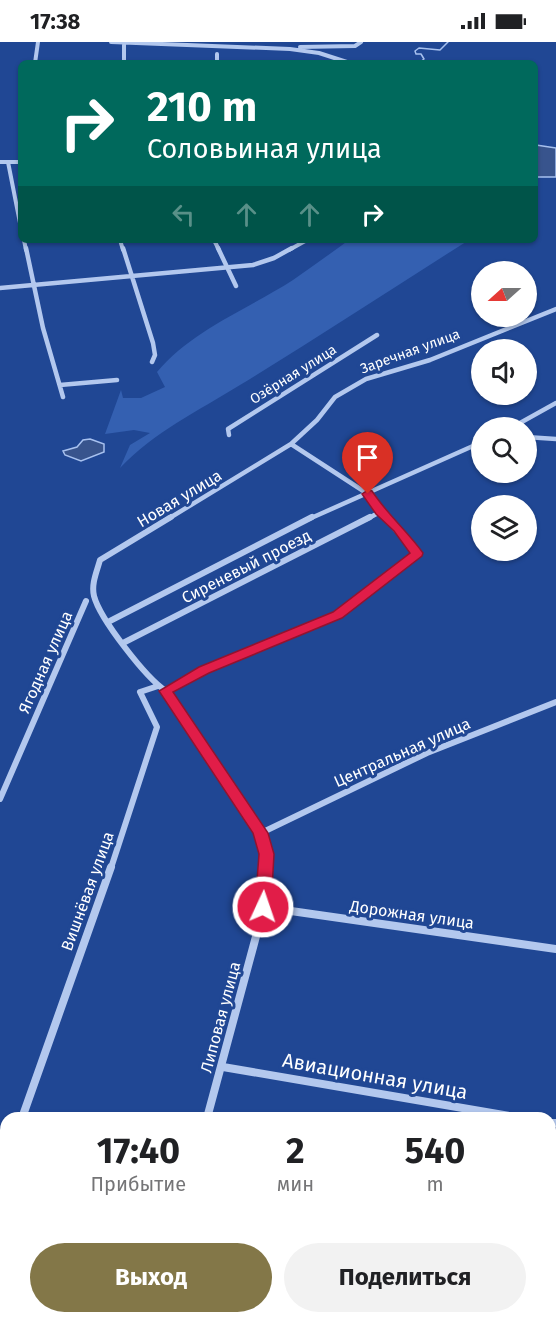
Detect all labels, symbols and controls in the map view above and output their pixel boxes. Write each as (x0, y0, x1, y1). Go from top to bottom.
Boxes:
text: 17:38 (30, 8, 80, 35)
text: 210 m (147, 82, 257, 132)
icon: right (48, 84, 126, 162)
text: Соловьиная улица (147, 133, 382, 165)
icon: left (167, 198, 200, 231)
icon: ahead (230, 198, 263, 231)
icon: ahead (293, 198, 326, 231)
icon: right (356, 198, 389, 231)
north arrow (471, 261, 537, 327)
map controls (471, 261, 537, 561)
street label: Заречная улица (358, 326, 462, 377)
button: sound (471, 339, 537, 405)
street label: Озёрная улица (247, 341, 340, 408)
button: search (471, 417, 537, 483)
pin (342, 432, 393, 494)
icon: arrive (351, 441, 384, 474)
street label: Новая улица (133, 466, 225, 531)
button: layers (471, 495, 537, 561)
street label: Сиреневый проезд (178, 526, 314, 607)
street label: Ягодная улица (14, 608, 77, 716)
street label: Центральная улица (331, 714, 473, 791)
street label: Вишнёвая улица (57, 829, 118, 953)
position arrow (231, 875, 295, 939)
street label: Дорожная улица (348, 896, 475, 933)
street label: Липовая улица (197, 960, 244, 1075)
street label: Авиационная улица (281, 1048, 469, 1104)
text: 17:40 (97, 1129, 180, 1173)
text: 2 (286, 1129, 305, 1173)
text: 540 (405, 1129, 465, 1173)
text: Прибытие (91, 1172, 186, 1196)
text: мин (277, 1172, 314, 1196)
text: m (426, 1172, 444, 1196)
button: Выход (30, 1243, 272, 1312)
button: Поделиться (284, 1243, 526, 1312)

